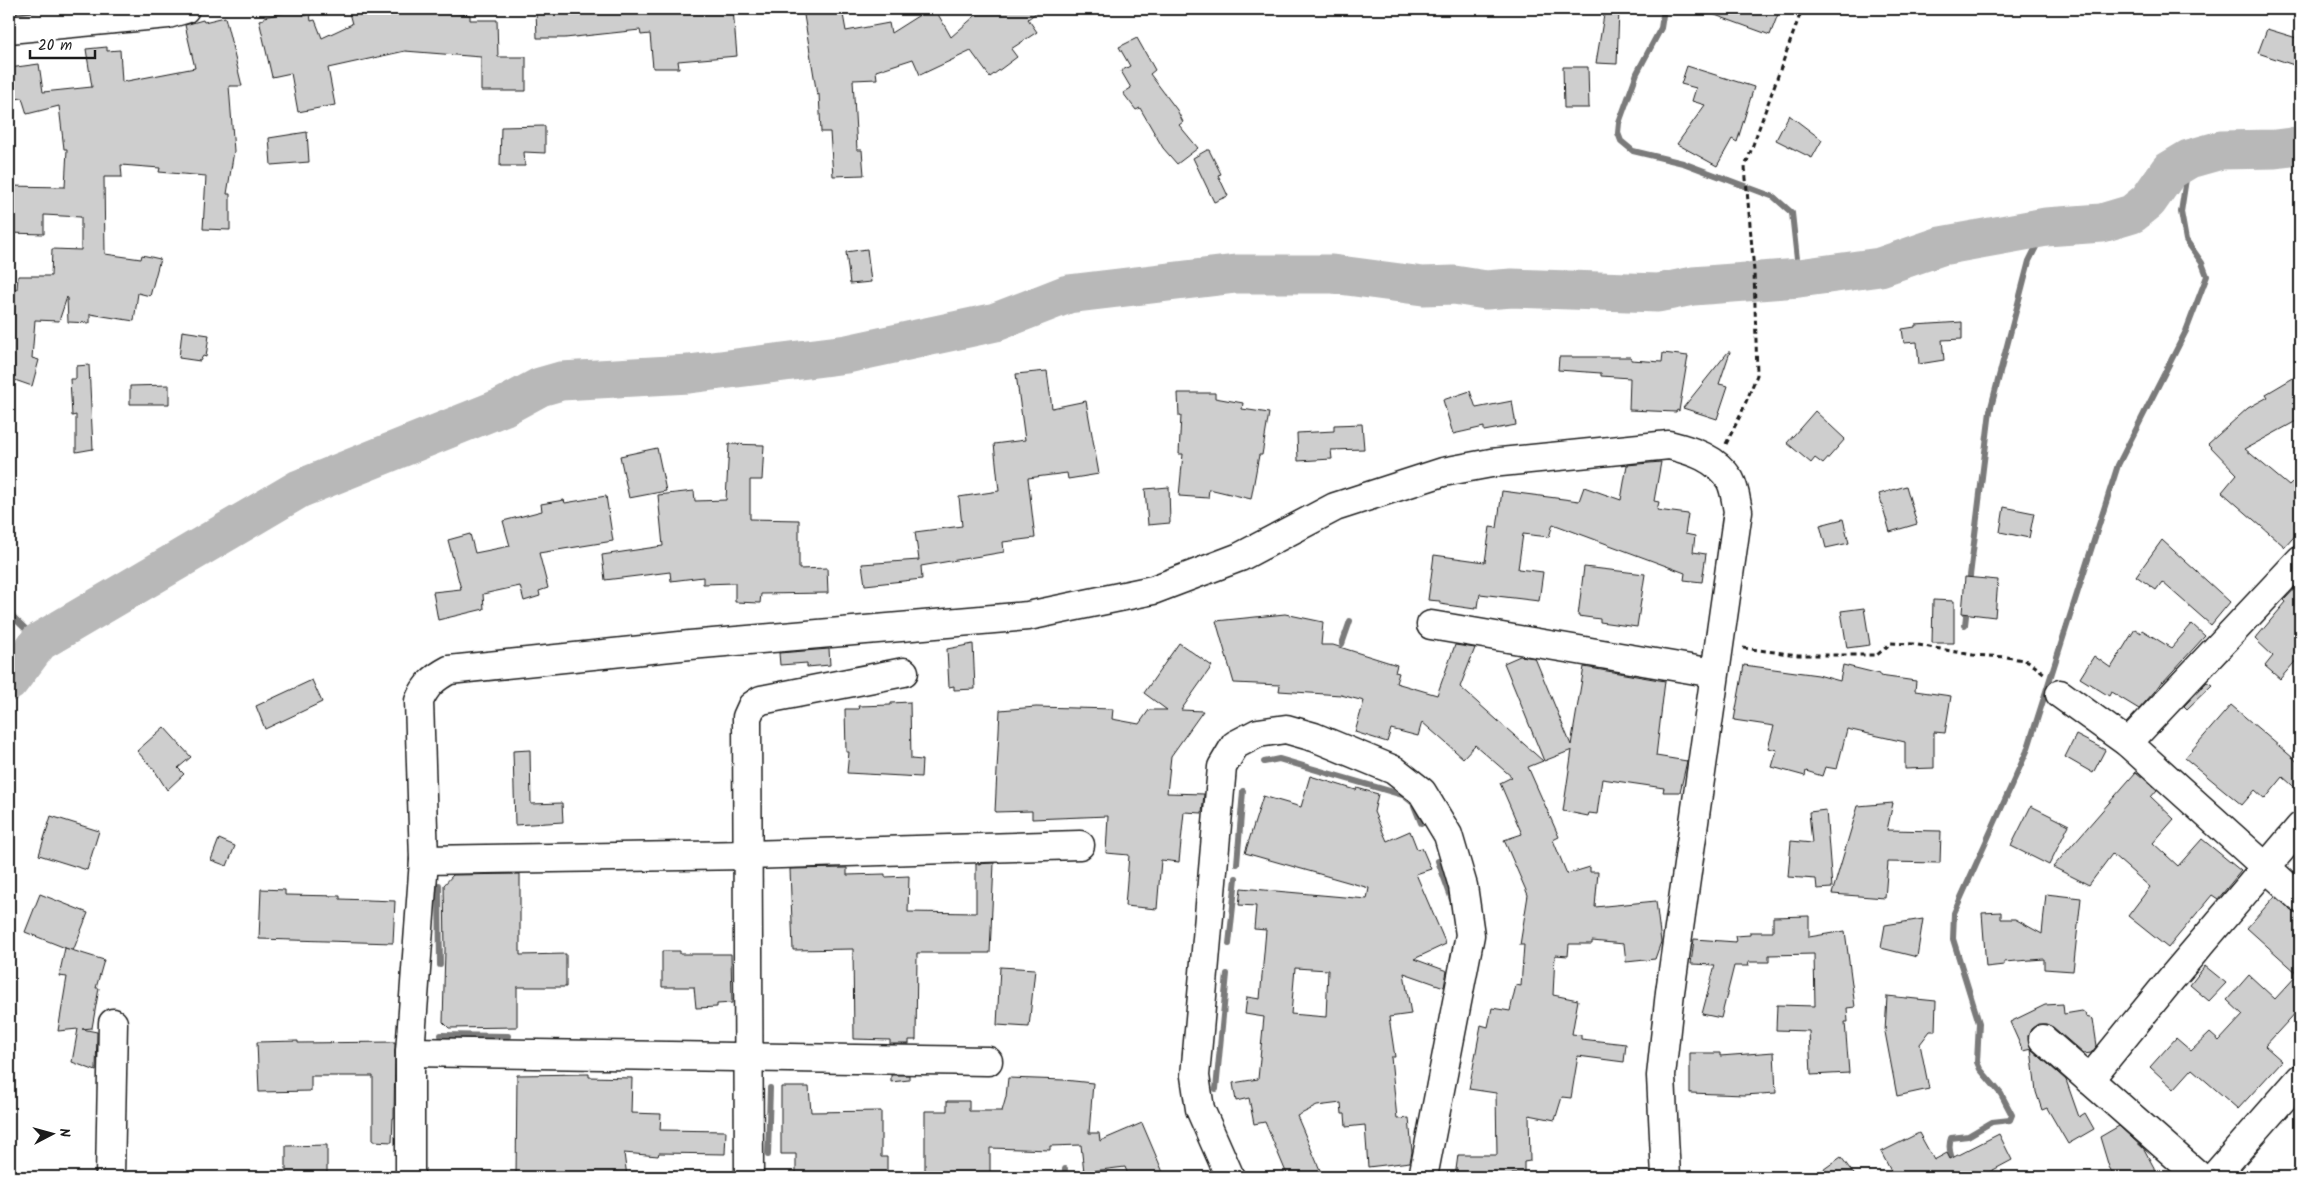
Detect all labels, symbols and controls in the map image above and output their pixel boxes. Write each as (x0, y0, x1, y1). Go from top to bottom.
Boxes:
scale bar (30, 28, 95, 60)
text: 20 m (38, 34, 72, 58)
north arrow (28, 1108, 78, 1158)
text: N (53, 1127, 75, 1138)

